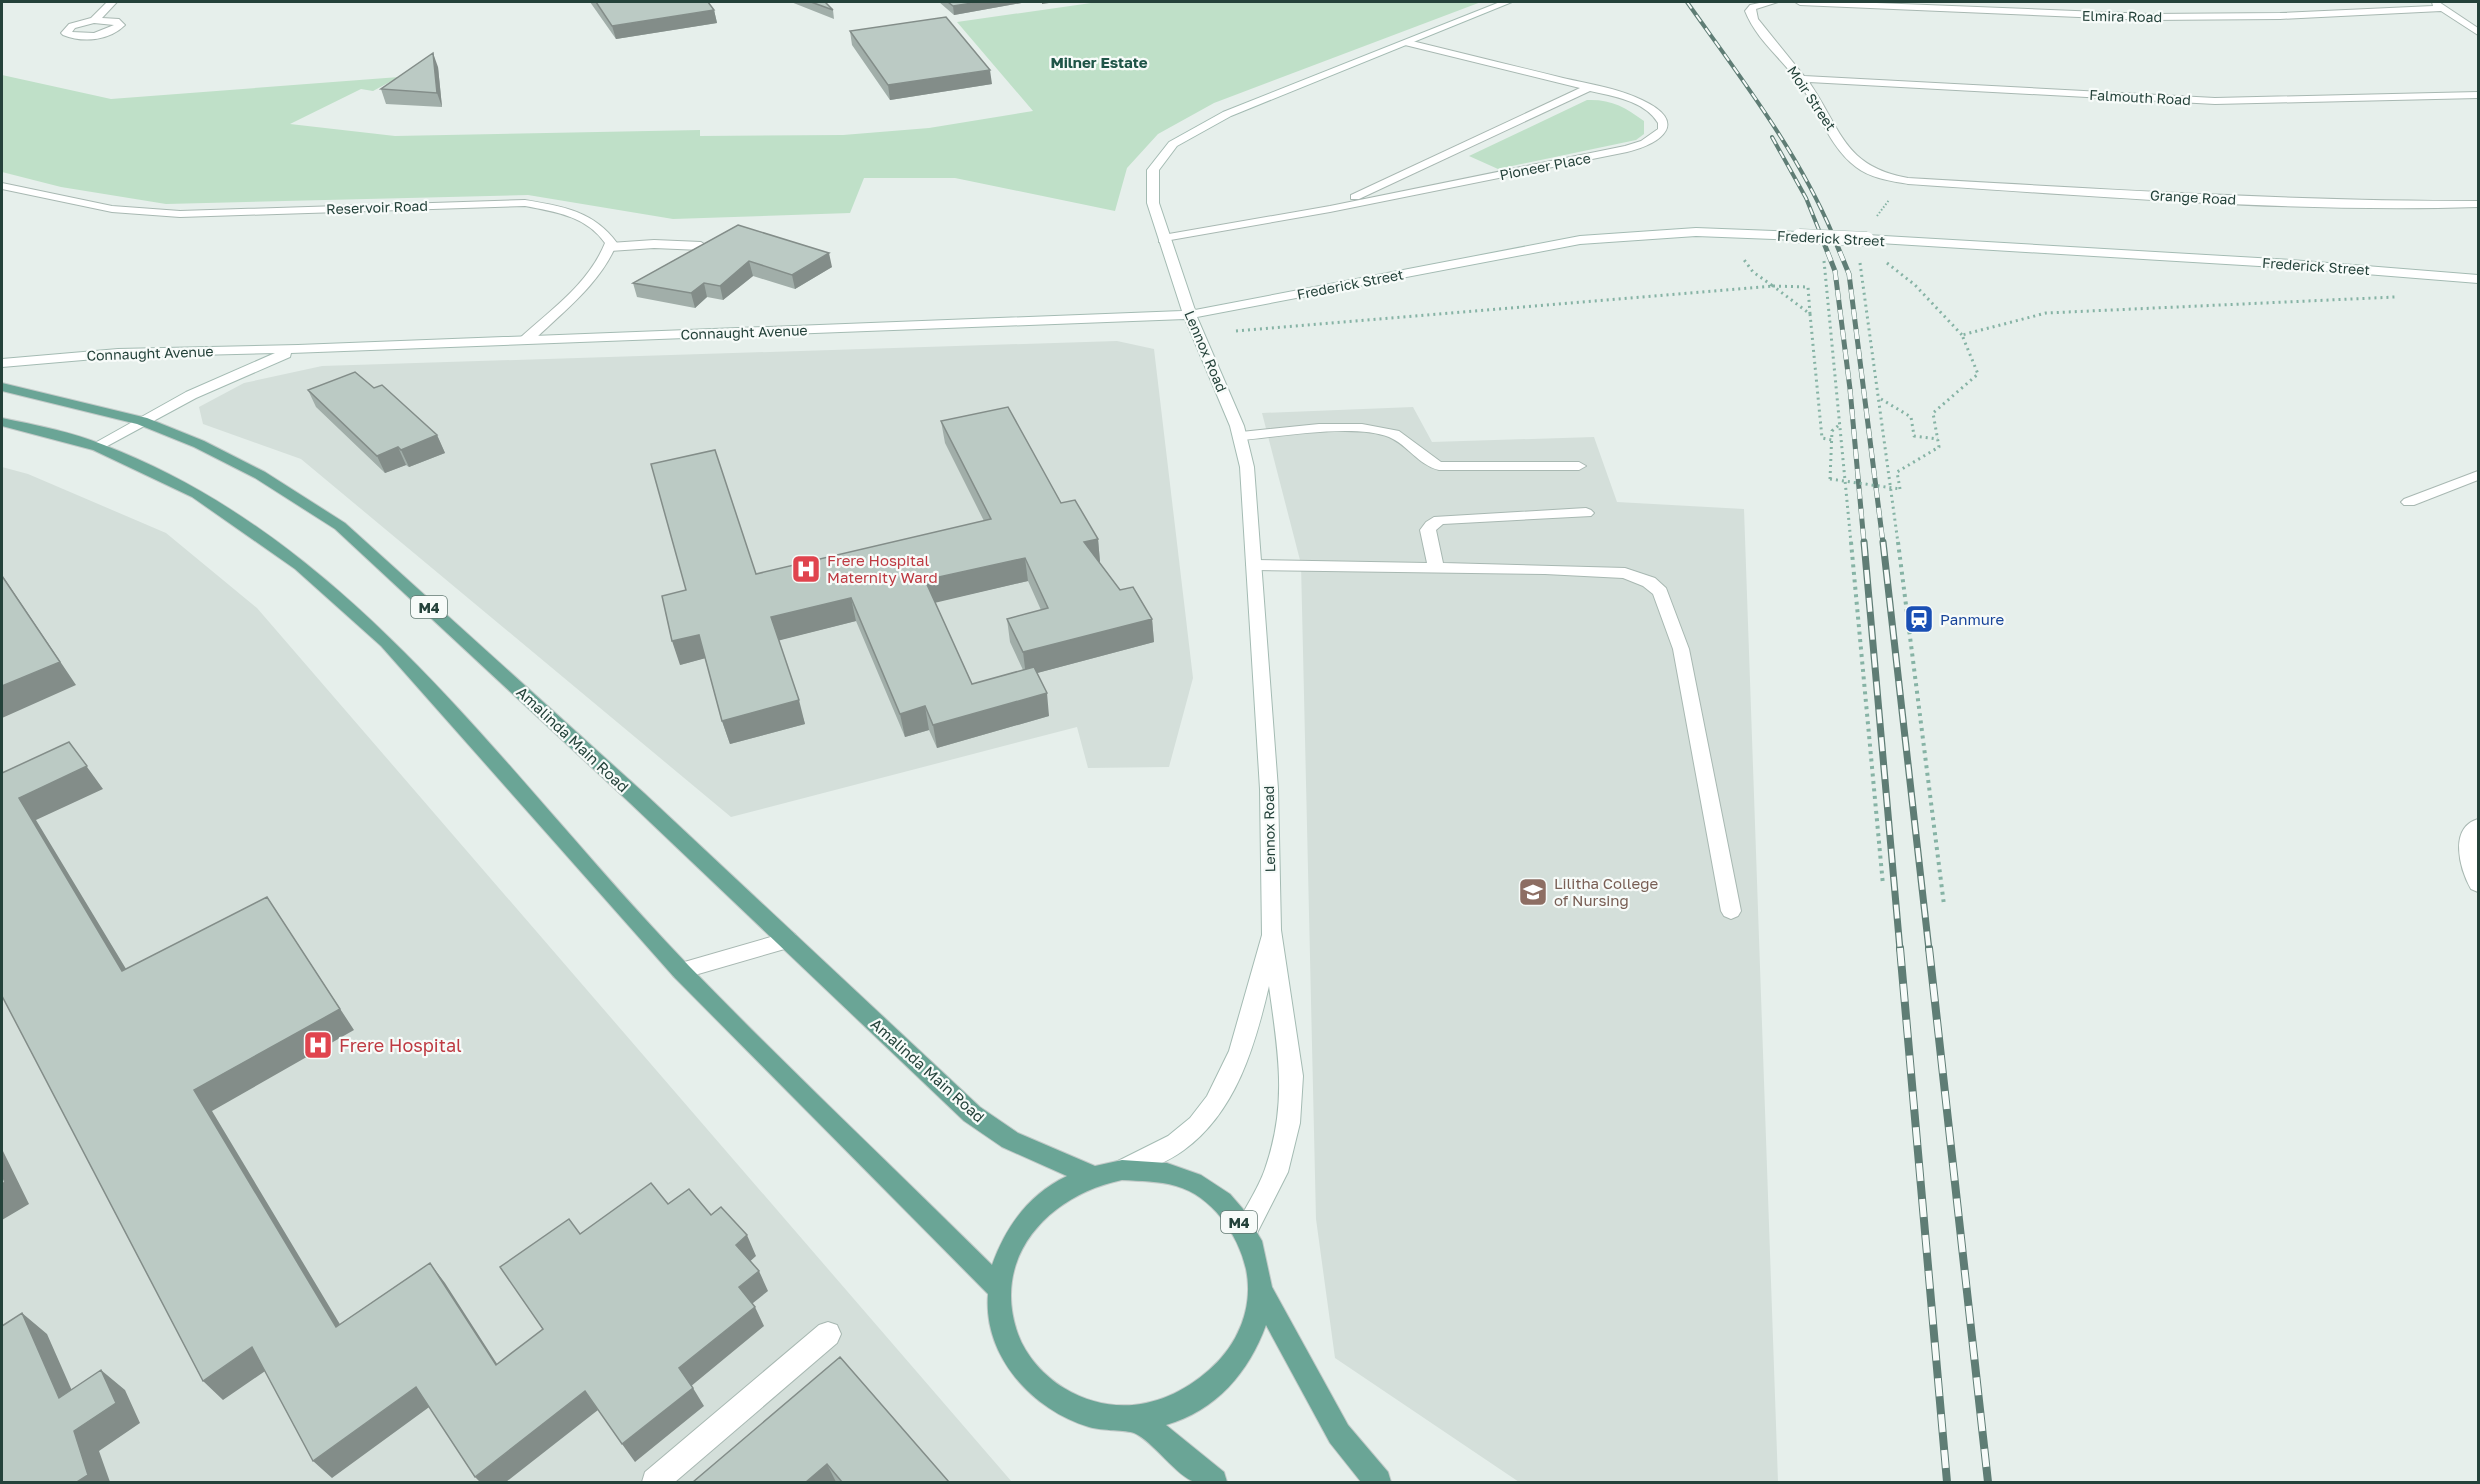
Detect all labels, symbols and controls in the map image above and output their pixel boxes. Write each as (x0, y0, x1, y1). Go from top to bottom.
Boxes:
street label: Elmira Road (2082, 7, 2162, 25)
district label: Milner Estate (1050, 53, 1148, 71)
street label: Moir Street (1784, 62, 1840, 134)
street label: Falmouth Road (2089, 86, 2191, 108)
street label: Pioneer Place (1498, 149, 1592, 183)
street label: Grange Road (2149, 186, 2237, 208)
street label: Reservoir Road (326, 197, 428, 217)
street label: Frederick Street (1777, 227, 1885, 249)
street label: Frederick Street (2261, 254, 2371, 278)
street label: Frederick Street (1295, 265, 1405, 303)
street label: Lennox Road (1181, 308, 1231, 394)
street label: Connaught Avenue (680, 321, 808, 343)
street label: Connaught Avenue (86, 342, 214, 364)
place label: Frere Hospital Maternity Ward (827, 551, 938, 586)
hospital icon: Frere Hospital Maternity Ward (790, 553, 822, 585)
road number: M4 (411, 596, 447, 618)
station icon: Panmure (1903, 603, 1935, 635)
place label: Panmure (1940, 610, 2004, 628)
street label: Amalinda Main Road (513, 682, 633, 796)
street label: Lennox Road (1260, 785, 1278, 873)
place label: Lilitha College of Nursing (1554, 874, 1658, 909)
school or university icon: Lilitha College of Nursing (1517, 876, 1549, 908)
street label: Amalinda Main Road (868, 1014, 988, 1126)
hospital icon: Frere Hospital (302, 1029, 334, 1061)
place label: Frere Hospital (339, 1034, 462, 1056)
road number: M4 (1221, 1211, 1257, 1233)

